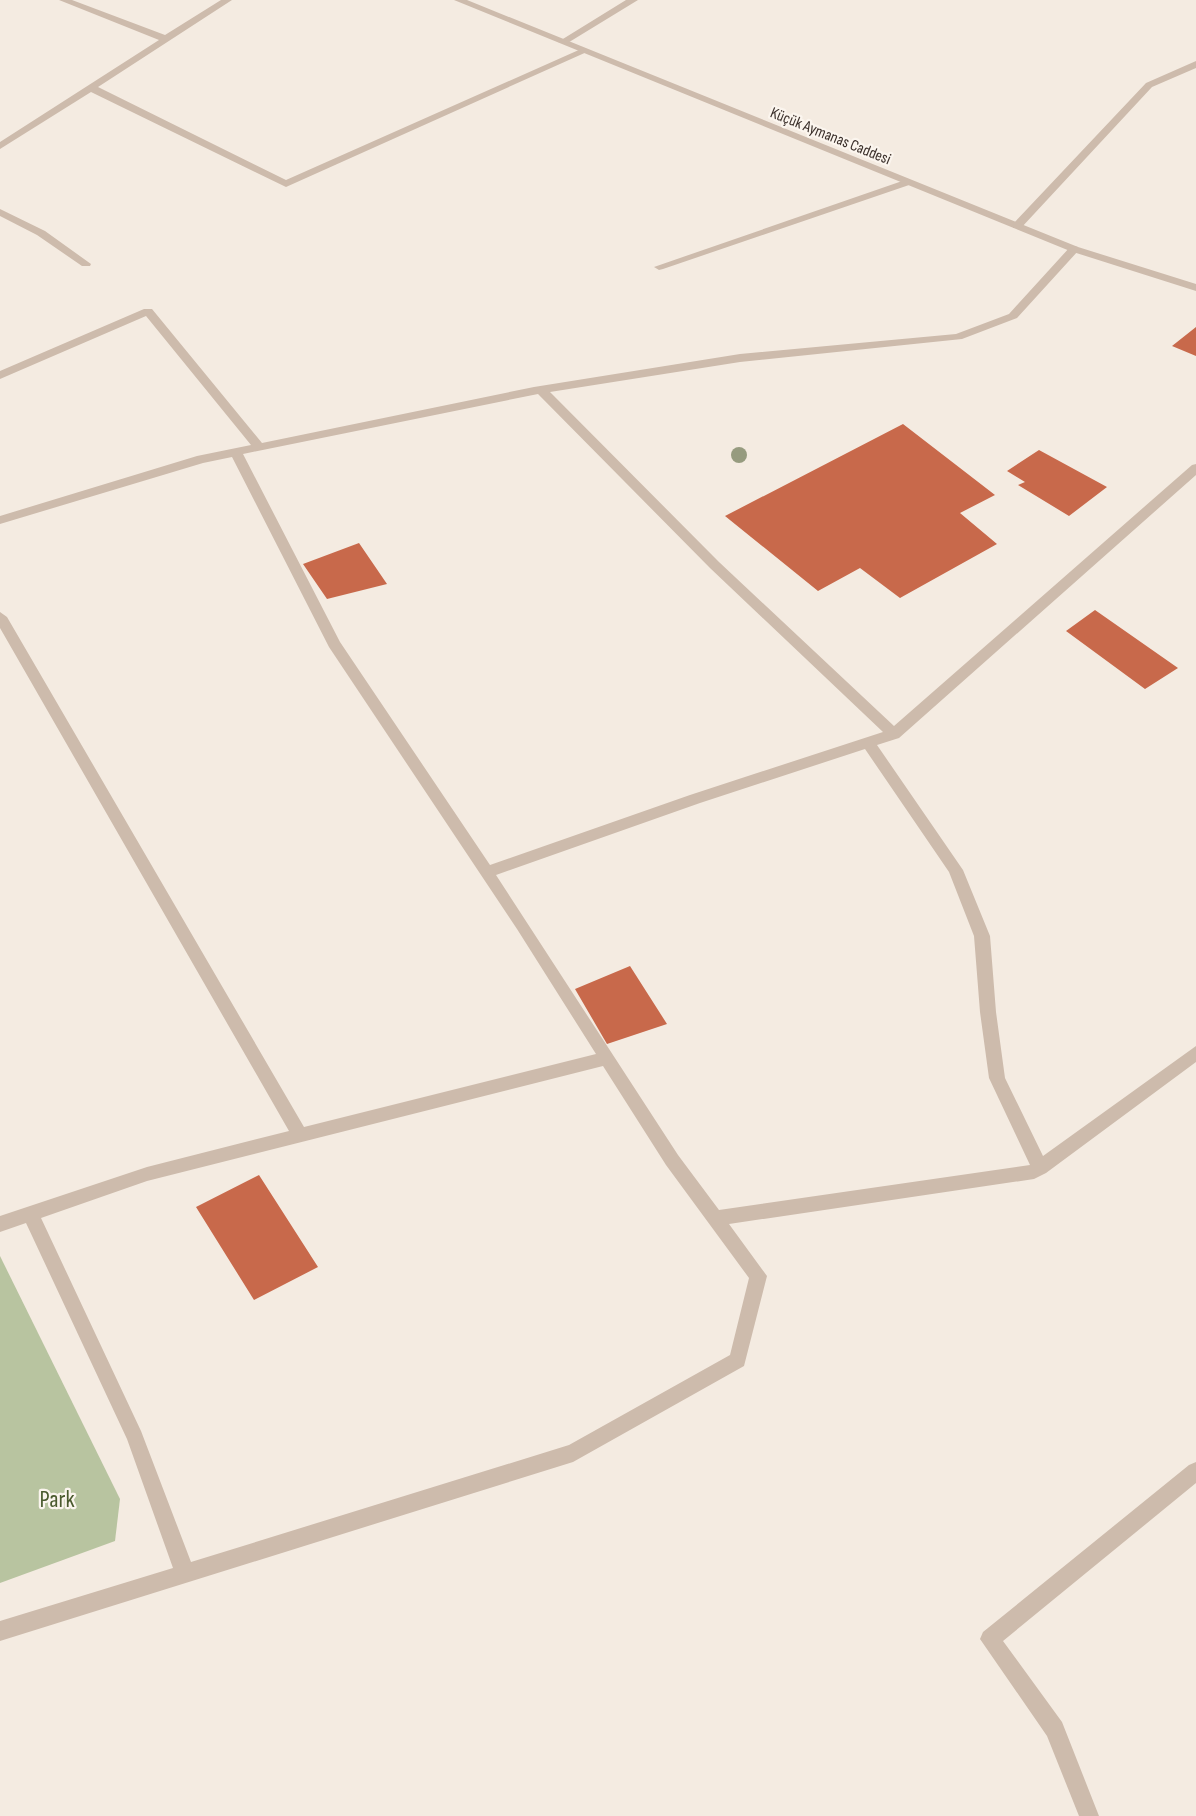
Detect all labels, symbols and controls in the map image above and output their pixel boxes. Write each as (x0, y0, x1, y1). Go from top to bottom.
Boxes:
street label: Küçük Aymanas Caddesi (767, 104, 893, 169)
park label: Park (39, 1485, 75, 1514)

